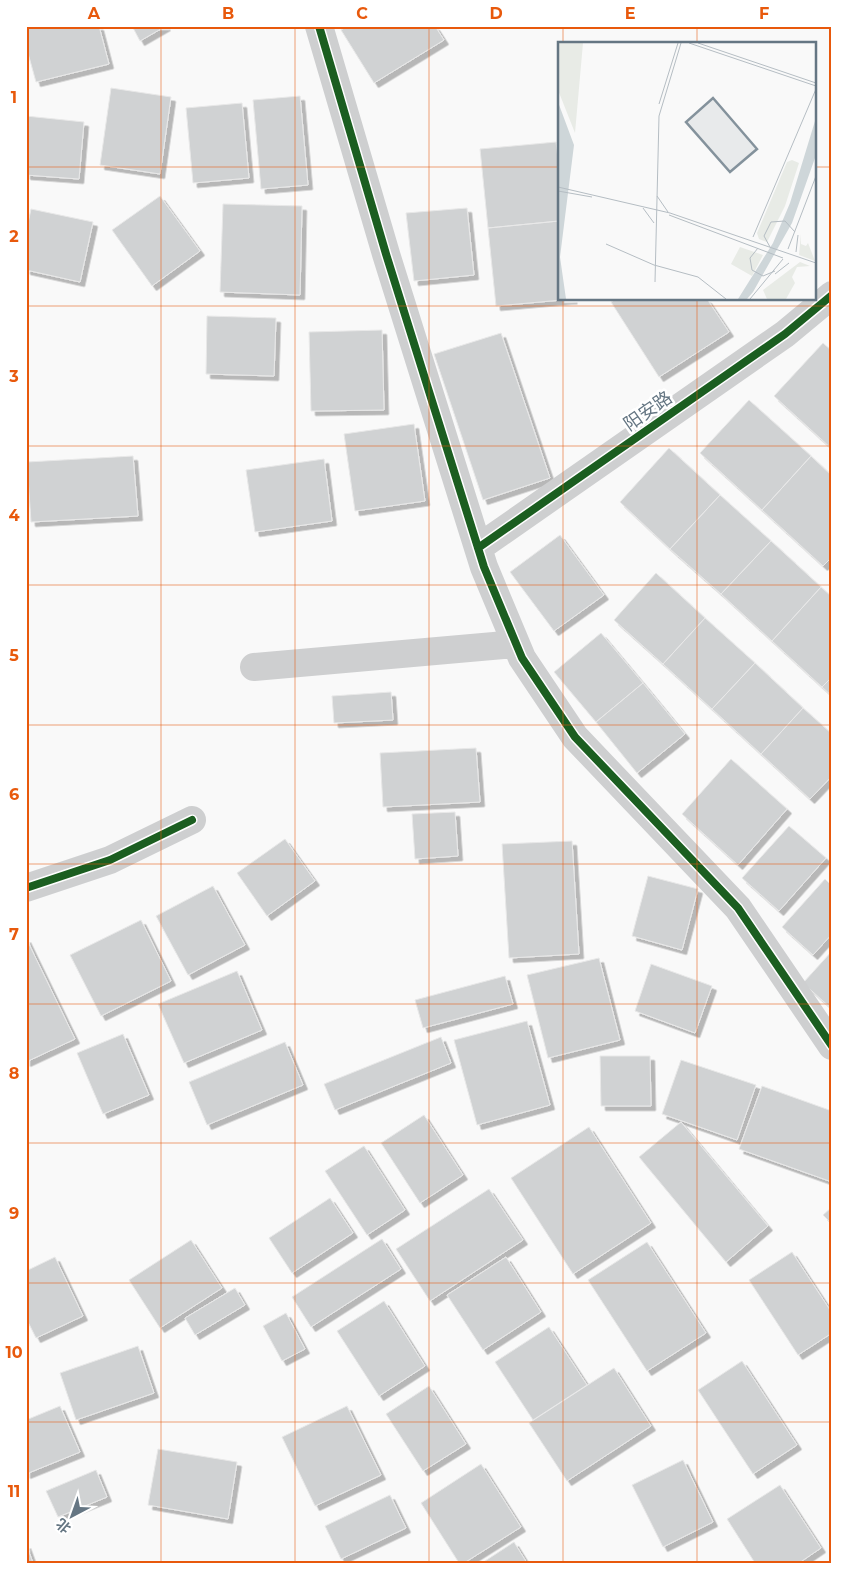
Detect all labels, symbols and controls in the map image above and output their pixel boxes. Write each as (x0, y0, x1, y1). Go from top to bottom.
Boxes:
text: A (87, 4, 101, 23)
text: B (222, 4, 234, 23)
text: C (356, 4, 368, 23)
text: D (489, 4, 503, 23)
text: E (625, 4, 635, 23)
text: F (759, 4, 769, 23)
inset map (558, 42, 816, 300)
text: 1 (11, 88, 17, 107)
text: 2 (9, 227, 19, 246)
text: 3 (8, 367, 19, 386)
street label: 阳安路 (620, 387, 676, 435)
text: 4 (8, 506, 20, 525)
text: 5 (9, 646, 19, 665)
text: 6 (9, 785, 19, 804)
text: 7 (9, 925, 19, 944)
text: 8 (9, 1064, 19, 1083)
text: 9 (9, 1204, 19, 1223)
text: 10 (5, 1343, 23, 1362)
text: 11 (8, 1482, 20, 1501)
north arrow (48, 1492, 98, 1542)
text: 北 (52, 1514, 75, 1537)

